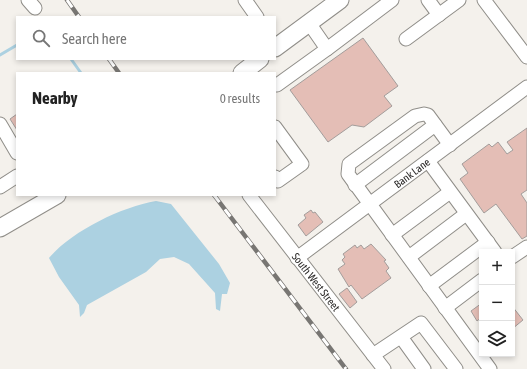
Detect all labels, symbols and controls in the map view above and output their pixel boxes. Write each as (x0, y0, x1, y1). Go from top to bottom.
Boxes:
search box (16, 16, 276, 60)
icon: search (30, 27, 52, 49)
text: Search here (62, 30, 127, 47)
text: Nearby (32, 88, 78, 108)
text: 0 results (220, 91, 260, 106)
street label: Bank Lane (392, 156, 432, 190)
map controls (479, 249, 515, 357)
button: + (479, 249, 515, 285)
street label: South West Street (290, 251, 342, 313)
button: − (479, 285, 515, 321)
button: layers (479, 321, 515, 357)

